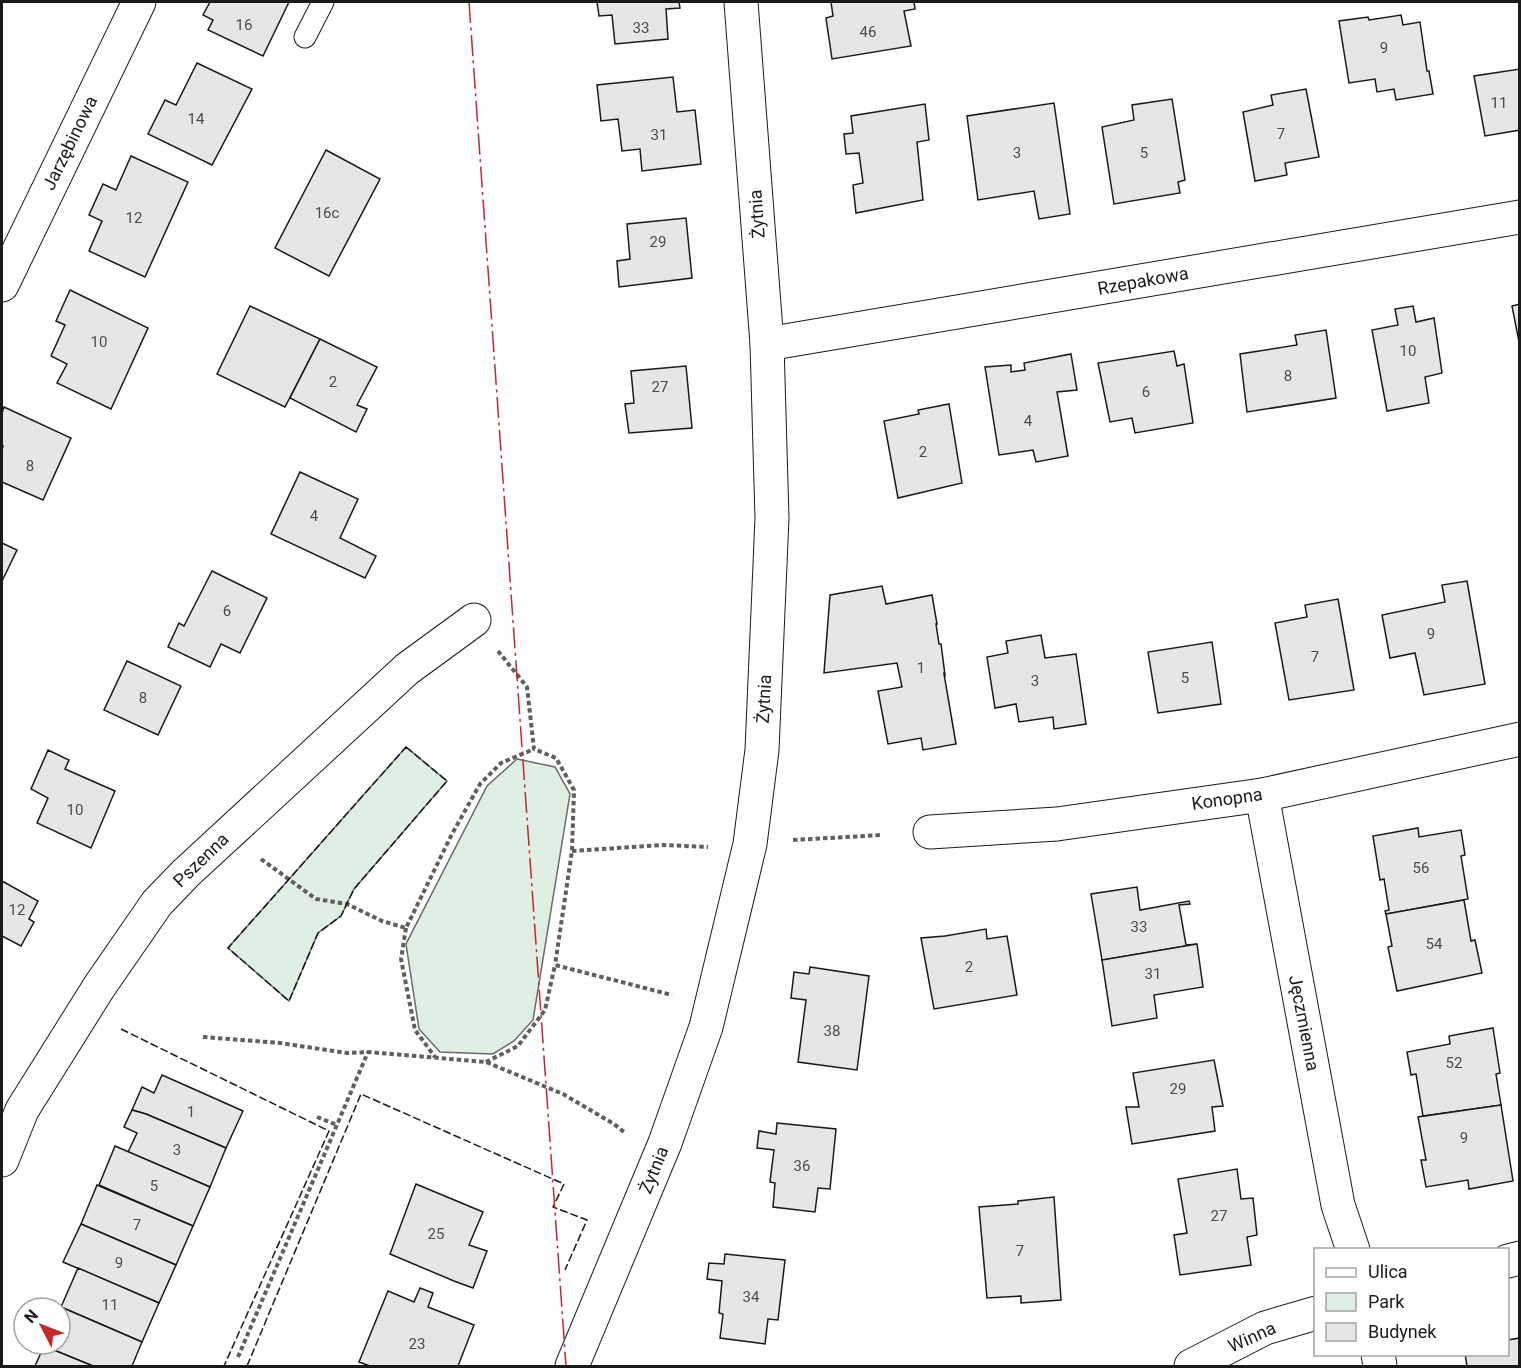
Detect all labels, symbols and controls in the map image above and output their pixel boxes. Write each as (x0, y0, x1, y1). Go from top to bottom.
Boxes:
house number: 16 (236, 16, 252, 34)
house number: 33 (633, 19, 649, 37)
house number: 46 (860, 23, 876, 41)
house number: 9 (1380, 39, 1388, 57)
street label: Jarzębinowa (38, 92, 101, 193)
house number: 11 (1491, 94, 1507, 112)
house number: 14 (188, 110, 205, 128)
house number: 7 (1277, 125, 1285, 143)
house number: 31 (651, 126, 667, 144)
house number: 3 (1013, 144, 1021, 162)
house number: 5 (1140, 144, 1148, 162)
street label: Żytnia (744, 189, 769, 239)
house number: 16c (315, 204, 340, 222)
house number: 12 (126, 209, 142, 227)
house number: 29 (650, 233, 666, 251)
street label: Rzepakowa (1096, 262, 1190, 299)
house number: 10 (91, 333, 107, 351)
house number: 10 (1400, 342, 1416, 360)
house number: 8 (1284, 367, 1292, 385)
house number: 2 (329, 373, 337, 391)
house number: 27 (652, 378, 668, 396)
house number: 6 (1142, 383, 1150, 401)
house number: 4 (1024, 412, 1033, 430)
house number: 2 (919, 443, 927, 461)
house number: 8 (26, 457, 34, 475)
house number: 4 (310, 507, 319, 525)
house number: 6 (223, 602, 231, 620)
house number: 9 (1427, 625, 1435, 643)
house number: 7 (1311, 648, 1319, 666)
house number: 1 (917, 659, 925, 677)
house number: 5 (1181, 669, 1189, 687)
house number: 3 (1031, 672, 1039, 690)
street label: Żytnia (752, 674, 775, 724)
house number: 8 (139, 689, 147, 707)
street label: Konopna (1190, 783, 1264, 814)
house number: 10 (67, 801, 83, 819)
street label: Pszenna (169, 828, 233, 891)
house number: 56 (1413, 859, 1429, 877)
house number: 12 (9, 901, 25, 919)
house number: 33 (1131, 918, 1147, 936)
house number: 54 (1426, 935, 1443, 953)
house number: 2 (965, 958, 973, 976)
house number: 31 (1145, 965, 1161, 983)
street label: Jęczmienna (1285, 973, 1324, 1073)
house number: 38 (824, 1022, 840, 1040)
house number: 52 (1446, 1054, 1462, 1072)
house number: 29 (1170, 1080, 1186, 1098)
house number: 1 (187, 1103, 195, 1121)
house number: 9 (1460, 1129, 1468, 1147)
house number: 3 (173, 1141, 181, 1159)
street label: Żytnia (635, 1143, 672, 1196)
house number: 36 (794, 1157, 810, 1175)
house number: 5 (150, 1177, 158, 1195)
house number: 27 (1211, 1207, 1227, 1225)
house number: 7 (133, 1216, 141, 1234)
house number: 25 (428, 1225, 444, 1243)
house number: 7 (1016, 1242, 1024, 1260)
legend (1314, 1248, 1509, 1356)
house number: 9 (115, 1254, 123, 1272)
text: Ulica (1368, 1261, 1408, 1282)
house number: 34 (743, 1288, 760, 1306)
text: Park (1368, 1291, 1405, 1312)
north arrow (12, 1296, 72, 1356)
house number: 11 (102, 1296, 118, 1314)
text: N (20, 1306, 42, 1327)
street label: Winna (1225, 1317, 1279, 1356)
text: Budynek (1368, 1321, 1437, 1342)
house number: 23 (409, 1335, 425, 1353)

